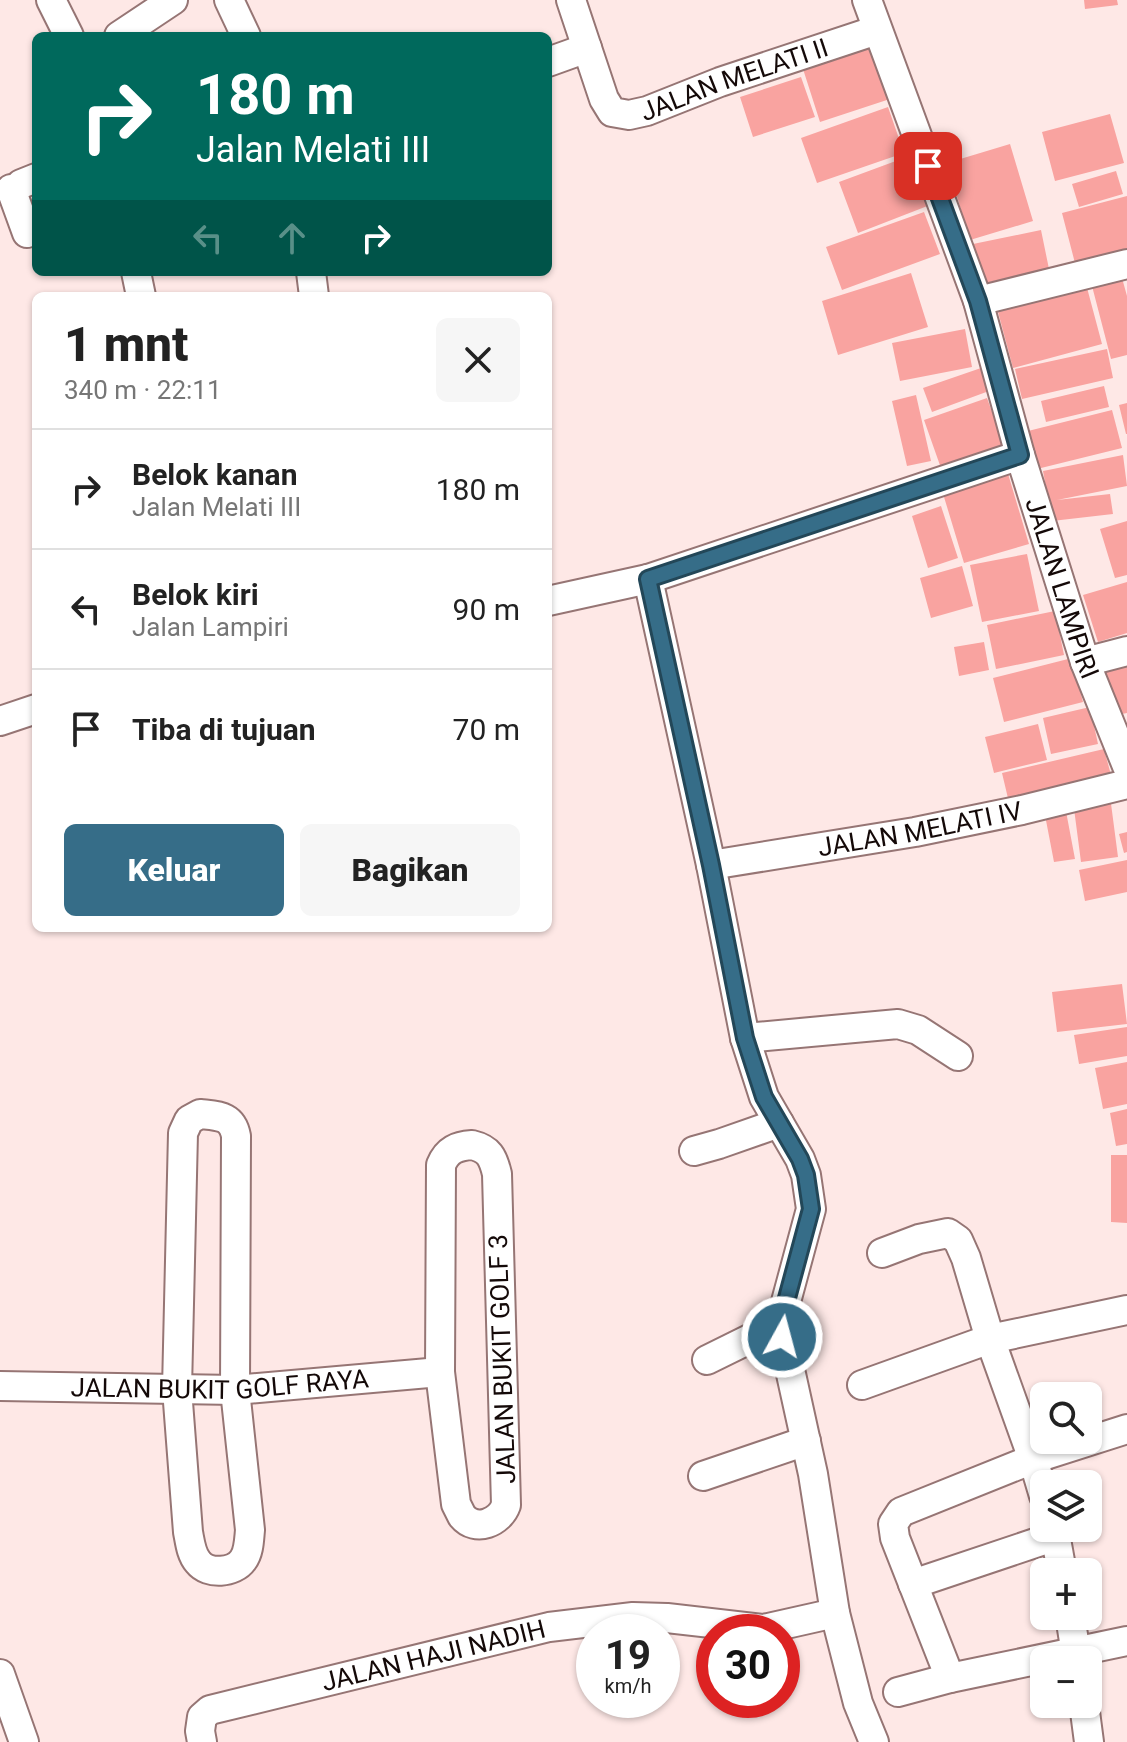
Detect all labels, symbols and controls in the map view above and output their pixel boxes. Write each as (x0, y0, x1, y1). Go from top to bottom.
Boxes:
street label: JALAN MELATI II (636, 32, 832, 127)
text: 180 m (196, 62, 355, 128)
icon: right (64, 64, 168, 168)
text: Jalan Melati III (196, 129, 430, 171)
pin (894, 132, 962, 200)
icon: arrive (906, 144, 950, 188)
icon: left (186, 216, 230, 260)
icon: ahead (270, 216, 314, 260)
icon: right (354, 216, 398, 260)
text: 1 mnt (64, 316, 188, 373)
button: close (436, 318, 520, 402)
text: 340 m · 22:11 (64, 375, 222, 405)
text: Belok kanan (132, 457, 297, 492)
icon: right (64, 467, 108, 511)
text: 180 m (436, 472, 520, 507)
text: Jalan Melati III (132, 492, 301, 522)
street label: JALAN LAMPIRI (1019, 494, 1105, 683)
text: Belok kiri (132, 577, 259, 612)
icon: left (64, 587, 108, 631)
text: 90 m (453, 592, 520, 627)
text: Jalan Lampiri (132, 612, 289, 642)
icon: arrive (64, 707, 108, 751)
text: Tiba di tujuan (132, 712, 316, 747)
text: 70 m (453, 712, 520, 747)
street label: JALAN MELATI IV (816, 795, 1025, 862)
button: Keluar (64, 824, 284, 916)
button: Bagikan (300, 824, 520, 916)
street label: JALAN BUKIT GOLF 3 (483, 1234, 521, 1484)
position arrow (740, 1295, 824, 1379)
street label: JALAN BUKIT GOLF RAYA (70, 1363, 370, 1405)
map controls (1030, 1382, 1102, 1718)
button: search (1030, 1382, 1102, 1454)
button: layers (1030, 1470, 1102, 1542)
button: + (1030, 1558, 1102, 1630)
street label: JALAN HAJI NADIH (318, 1613, 548, 1697)
speed limit sign: 30 (696, 1614, 800, 1718)
text: 19 (605, 1632, 651, 1679)
button: − (1030, 1646, 1102, 1718)
text: km/h (605, 1674, 651, 1698)

